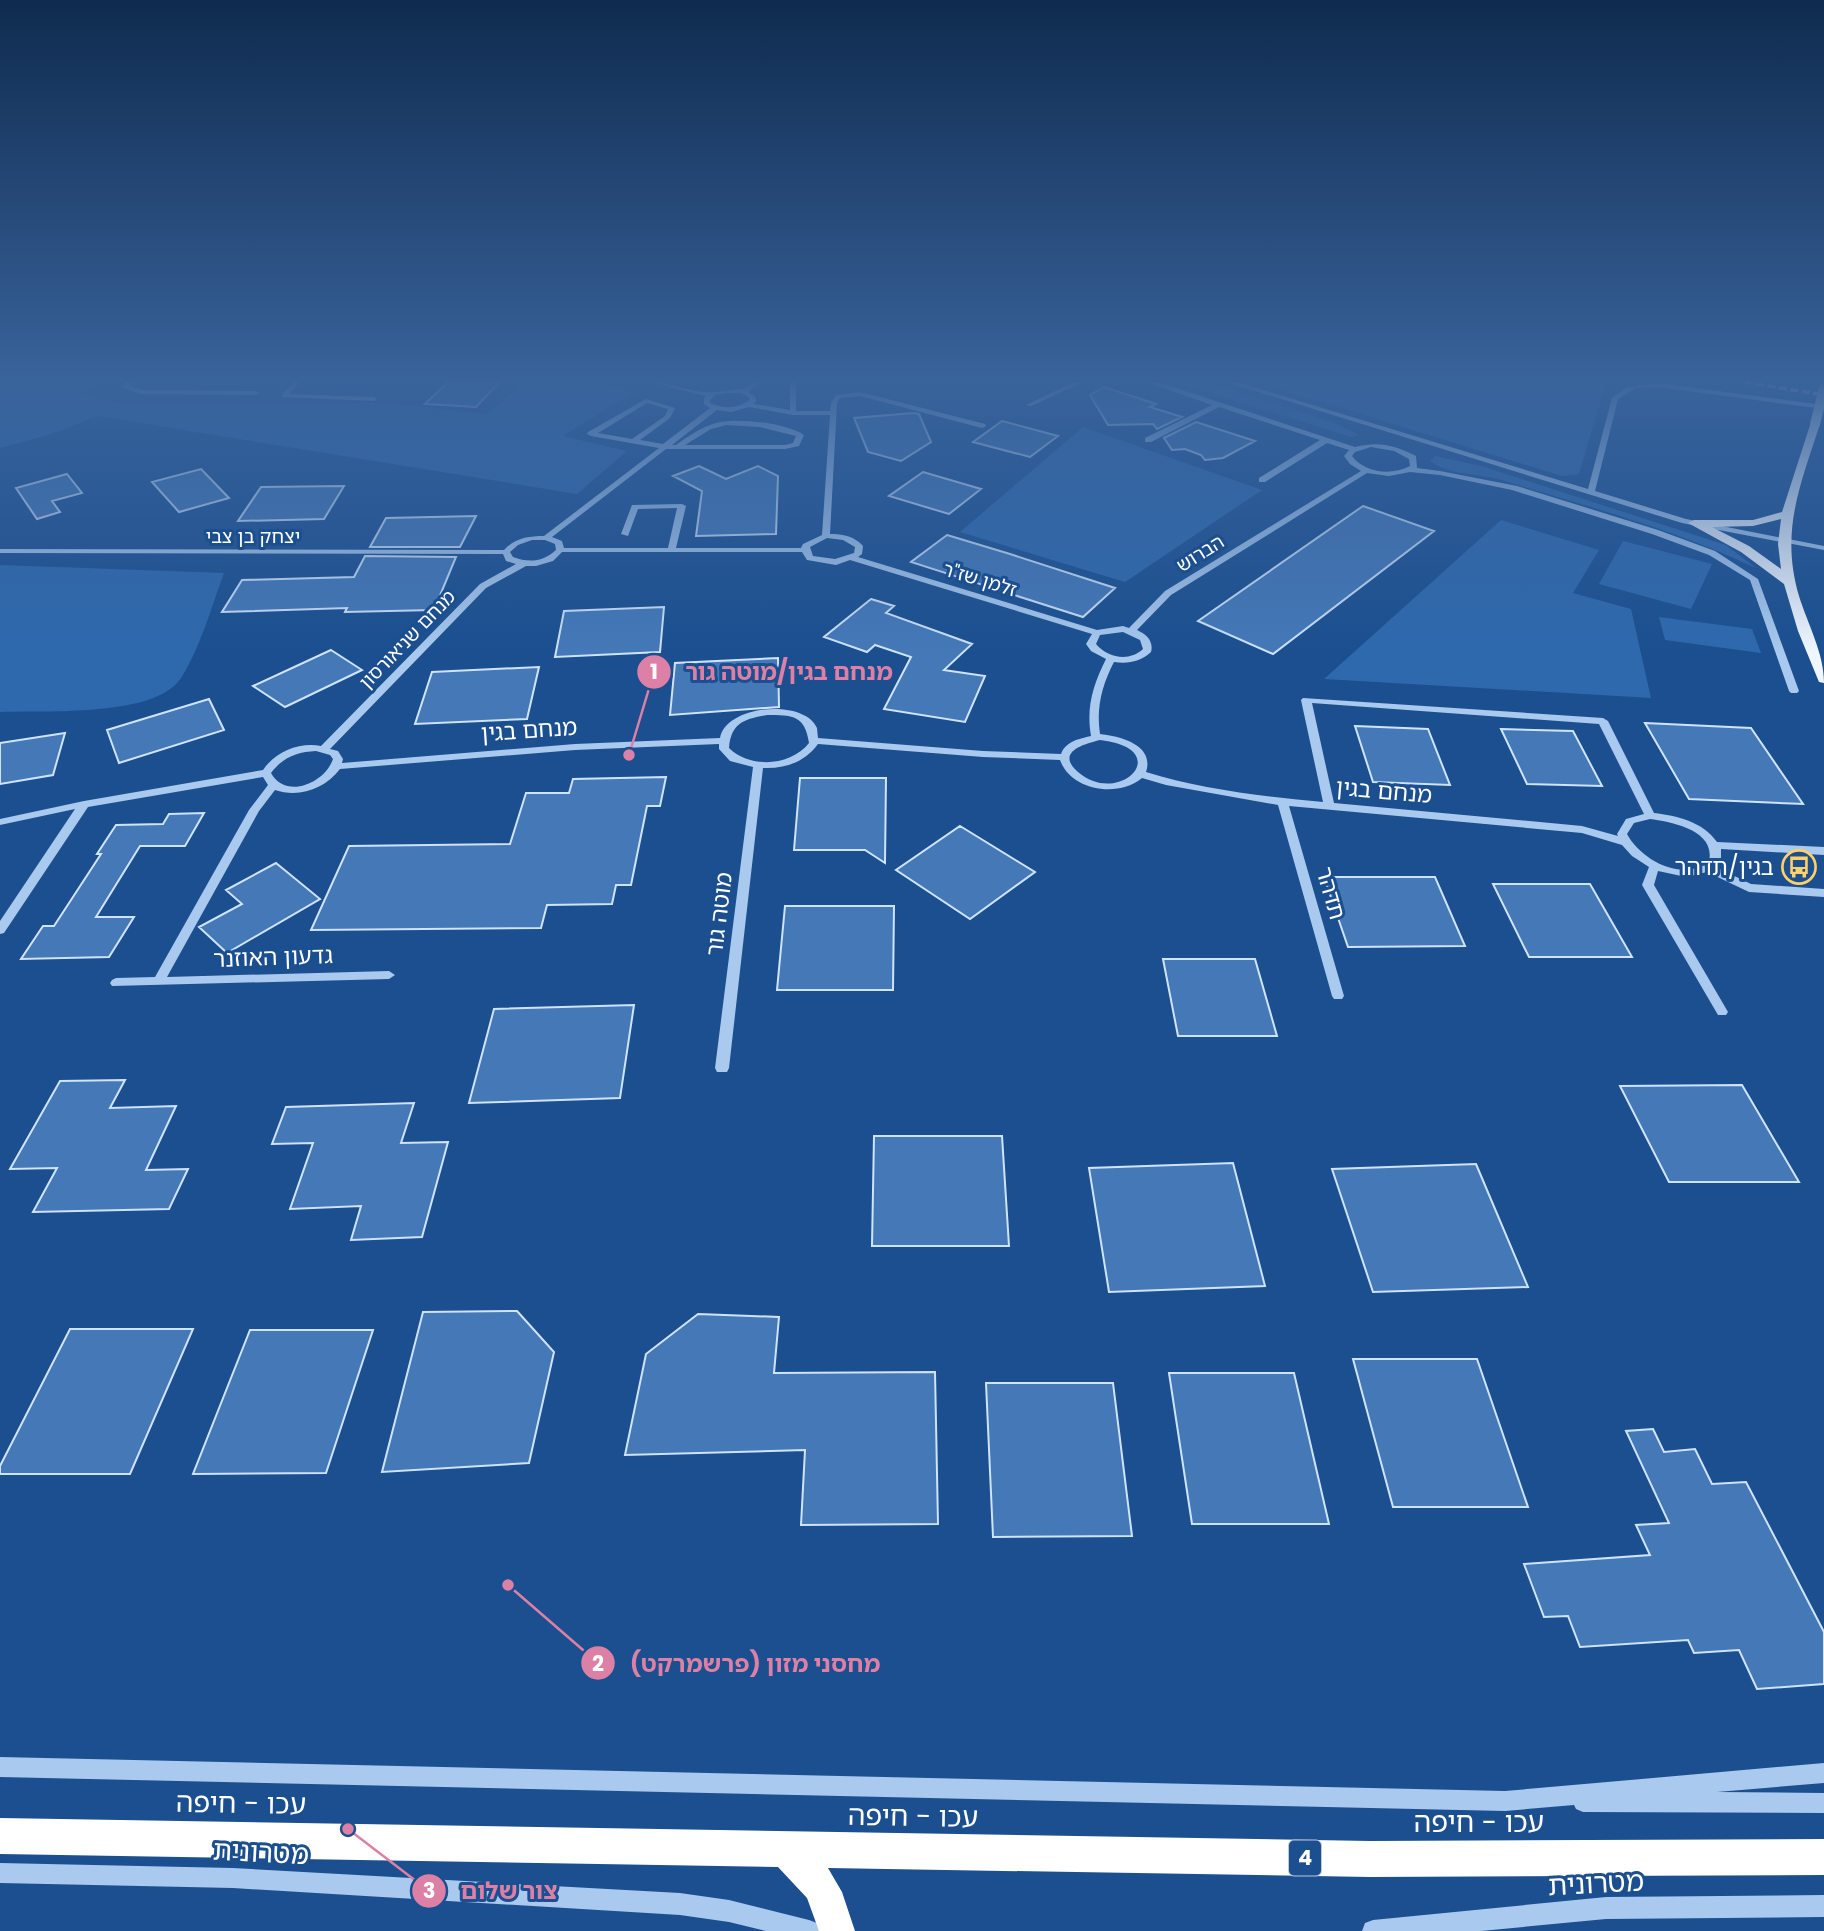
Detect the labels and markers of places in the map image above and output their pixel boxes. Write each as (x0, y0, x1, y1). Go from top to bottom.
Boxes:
callout: מנחם בגין/מוטה גור (636, 650, 907, 695)
bus stop icon: בגין/תדהר (1780, 848, 1818, 886)
place label: בגין/תדהר (1674, 851, 1774, 883)
callout: מחסני מזון (פרשמרקט) (580, 1641, 894, 1686)
callout: צור שלום (412, 1868, 572, 1913)

